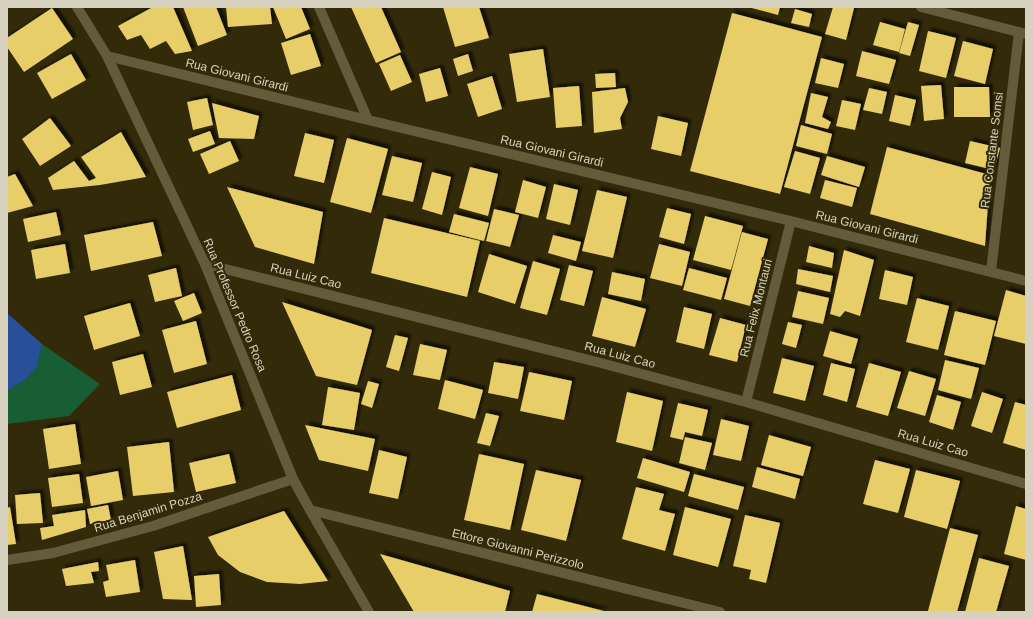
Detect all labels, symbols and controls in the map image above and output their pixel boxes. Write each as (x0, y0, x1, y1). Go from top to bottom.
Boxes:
street label: Rua Giovani Girardi (184, 55, 290, 95)
street label: Rua Constante Somsi (978, 91, 1006, 209)
street label: Rua Giovani Girardi (499, 132, 605, 170)
street label: Rua Giovani Girardi (814, 207, 920, 247)
street label: Rua Professor Pedro Rosa (201, 236, 270, 374)
street label: Rua Felix Montauri (737, 257, 775, 359)
street label: Rua Luiz Cao (269, 260, 343, 292)
street label: Rua Luiz Cao (583, 339, 657, 371)
street label: Rua Luiz Cao (896, 426, 970, 460)
street label: Rua Benjamin Pozza (92, 489, 204, 535)
street label: Ettore Giovanni Perizzolo (451, 526, 586, 572)

